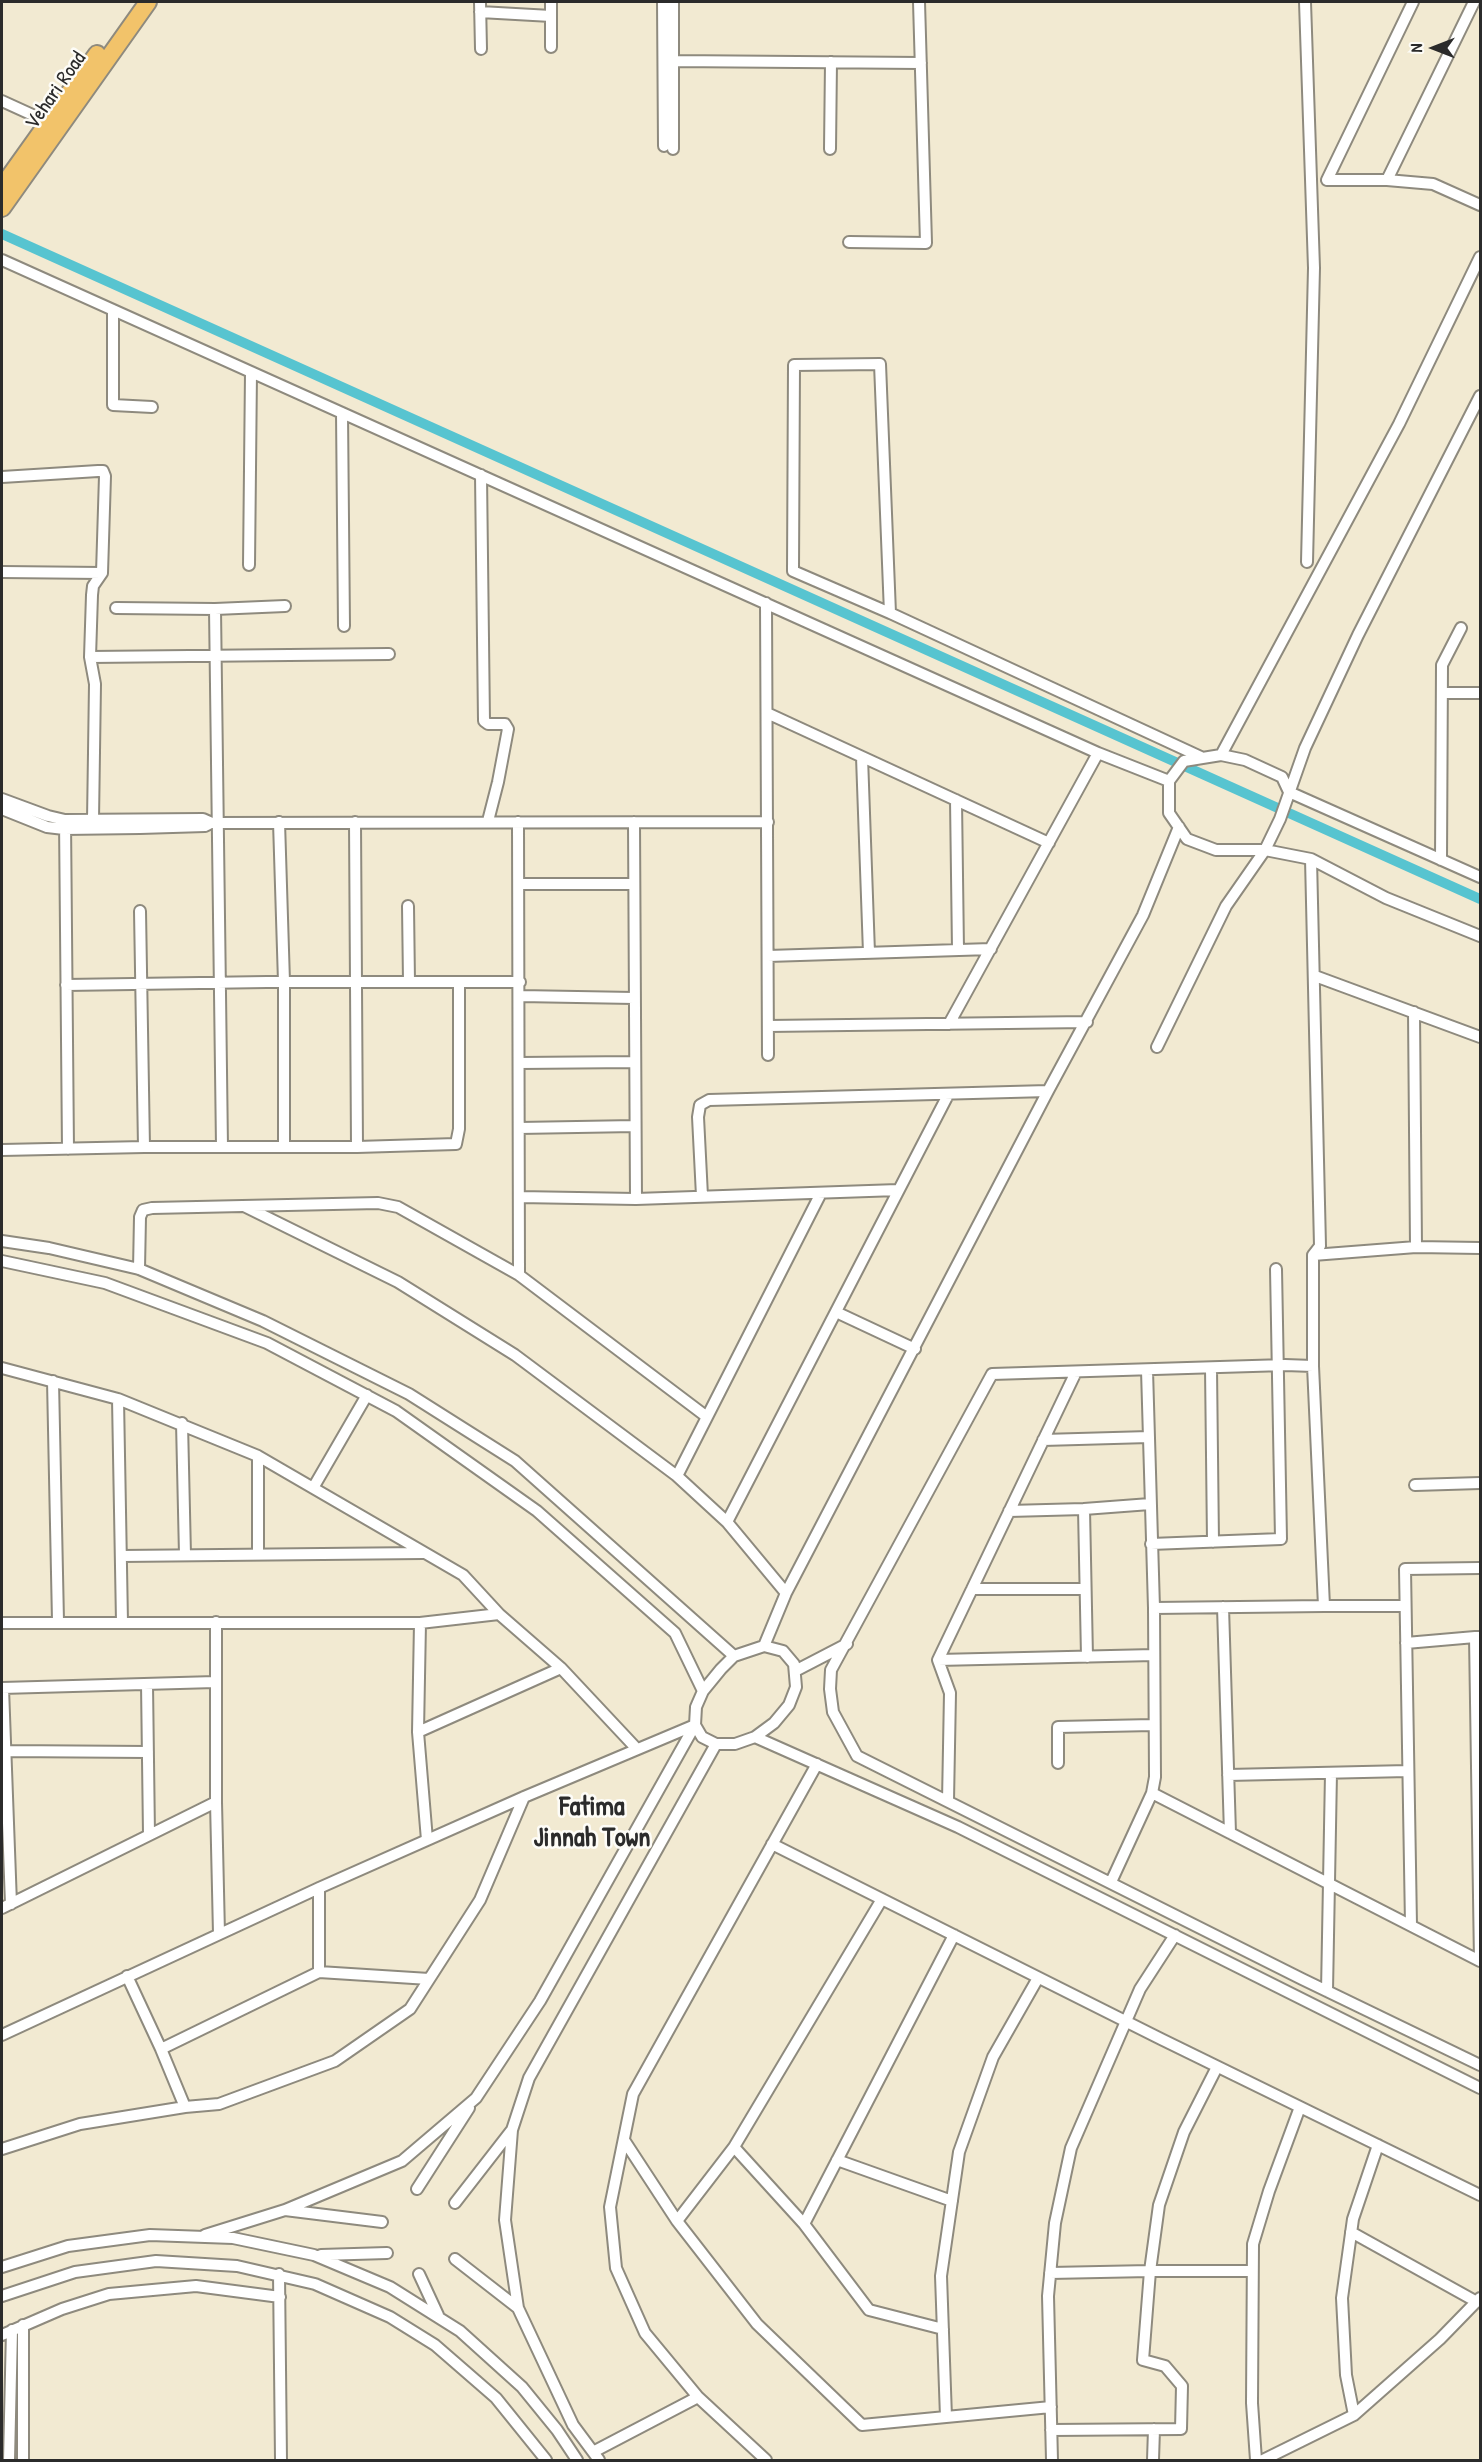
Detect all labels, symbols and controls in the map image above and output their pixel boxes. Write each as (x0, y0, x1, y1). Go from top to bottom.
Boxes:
north arrow (1404, 18, 1464, 78)
text: N (1405, 44, 1427, 52)
street label: Vehari Road (20, 47, 92, 135)
district label: Fatima Jinnah Town (534, 1792, 650, 1855)

